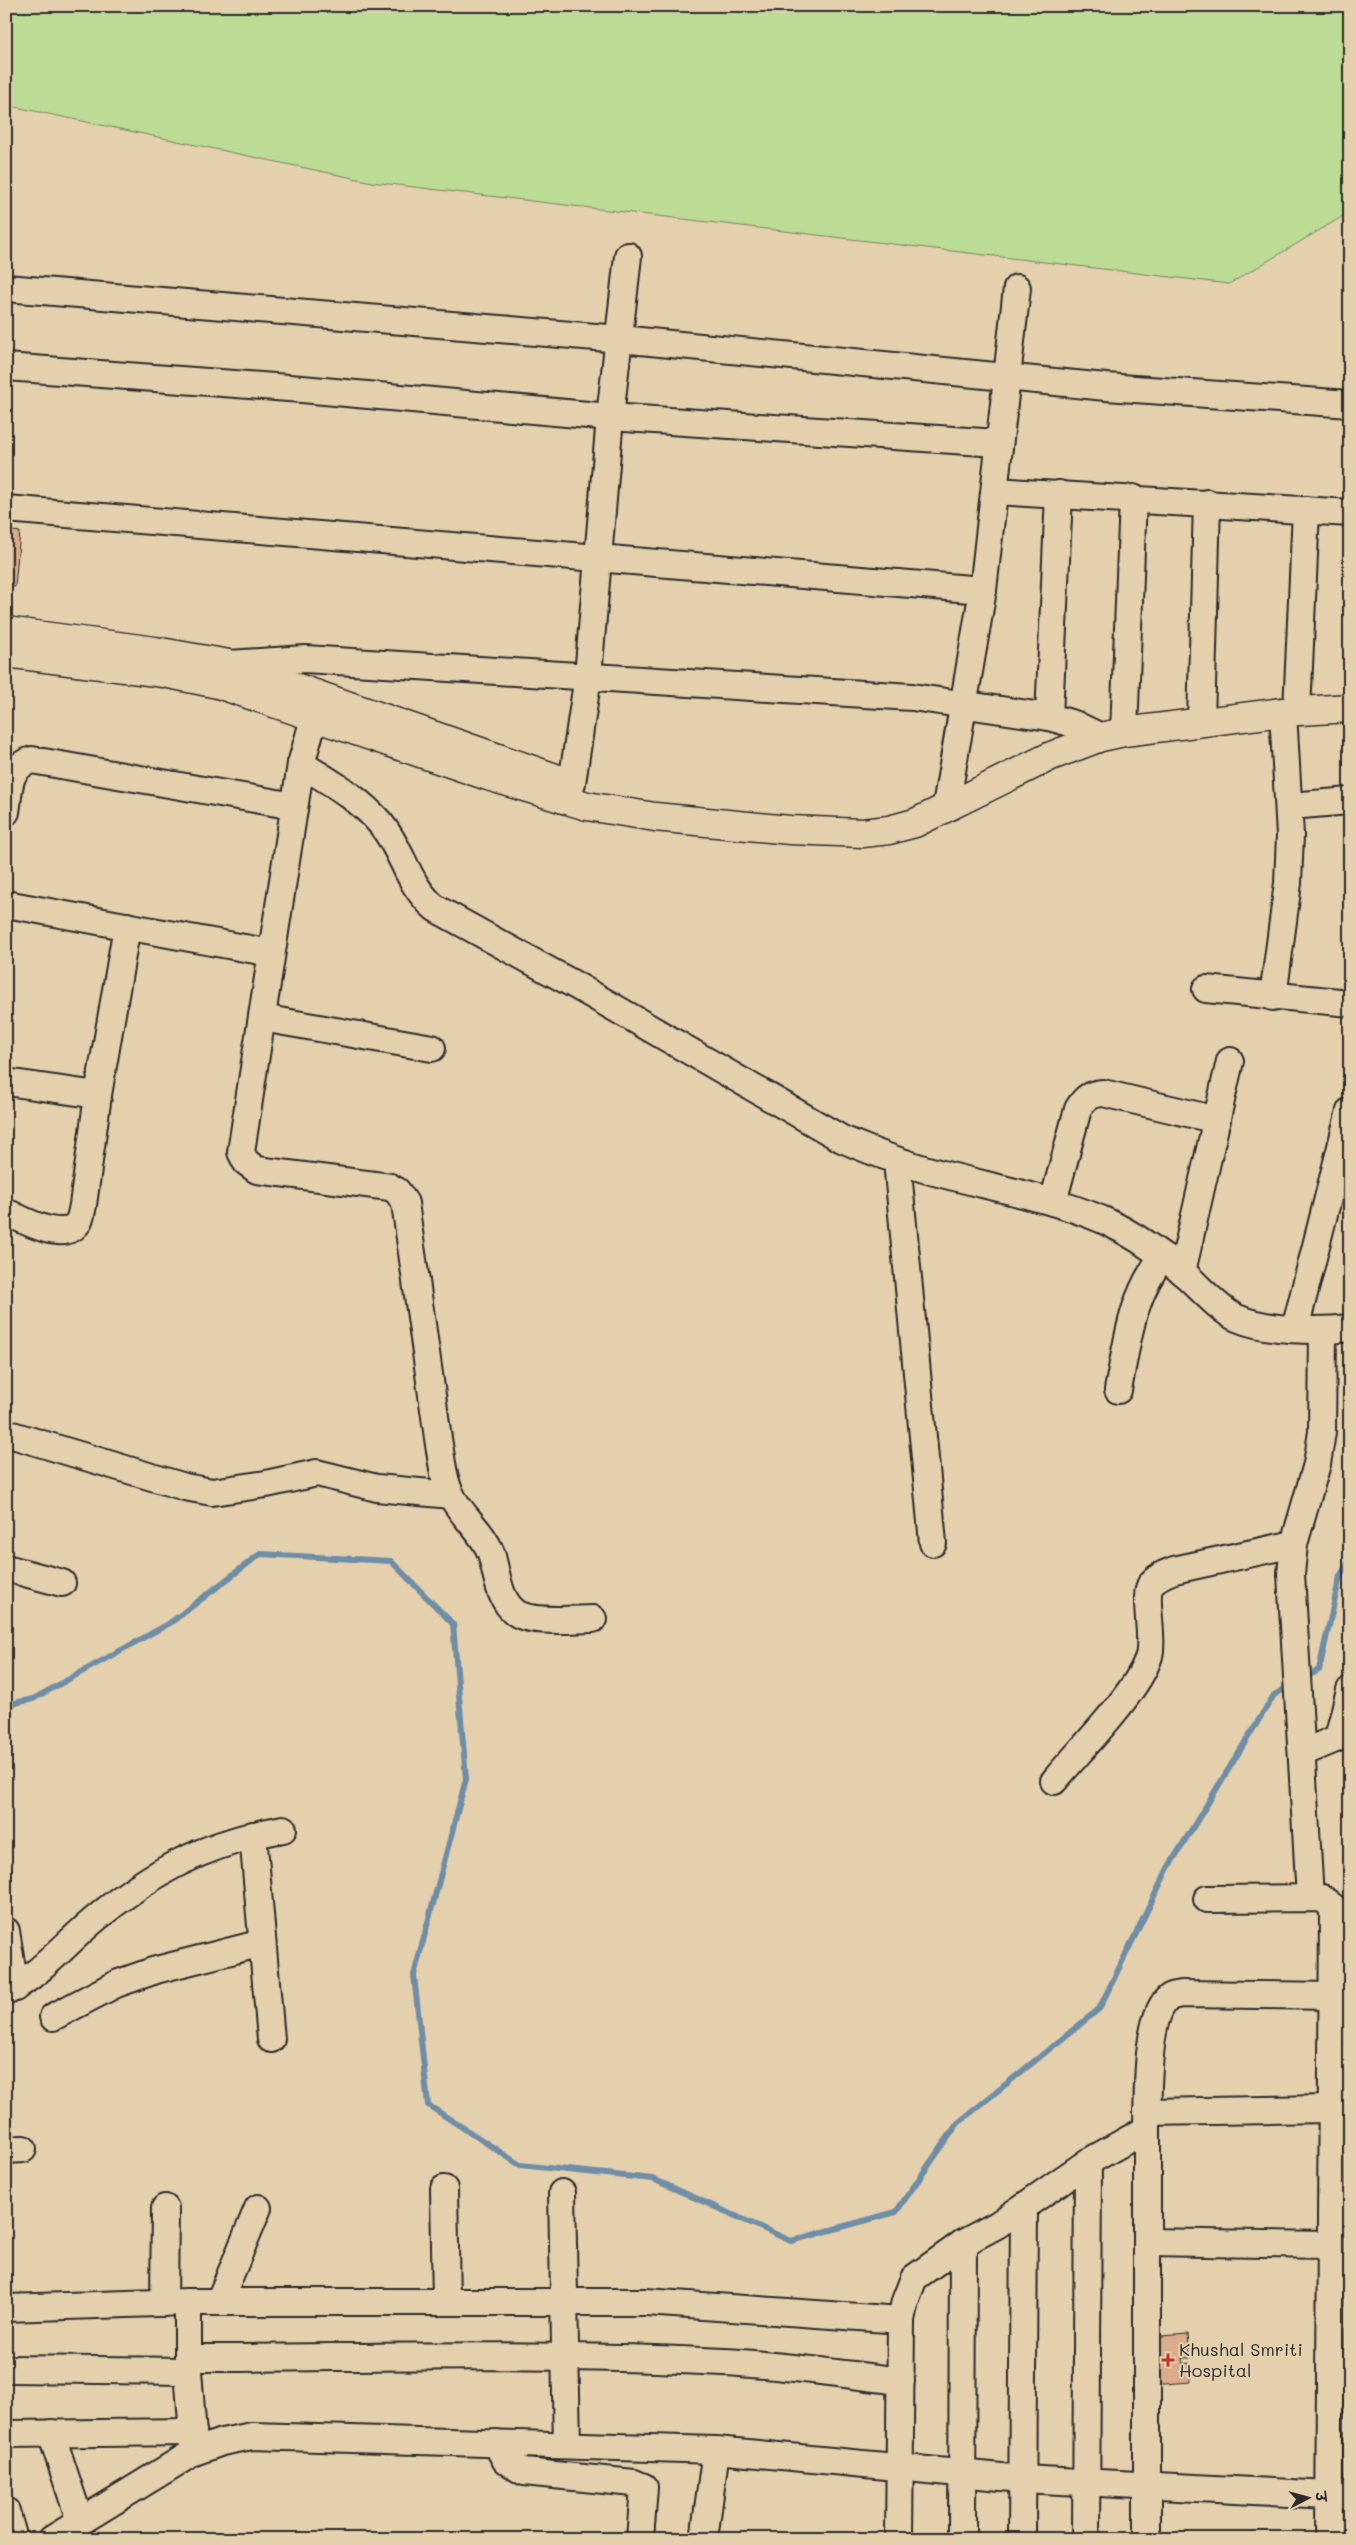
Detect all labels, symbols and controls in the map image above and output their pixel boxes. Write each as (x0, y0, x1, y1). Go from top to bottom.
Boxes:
place label: Khushal Smriti Hospital (1179, 2337, 1303, 2382)
marker: Khushal Smriti Hospital (1161, 2353, 1175, 2367)
north arrow (1284, 2472, 1334, 2522)
text: उ (1311, 2489, 1332, 2504)

